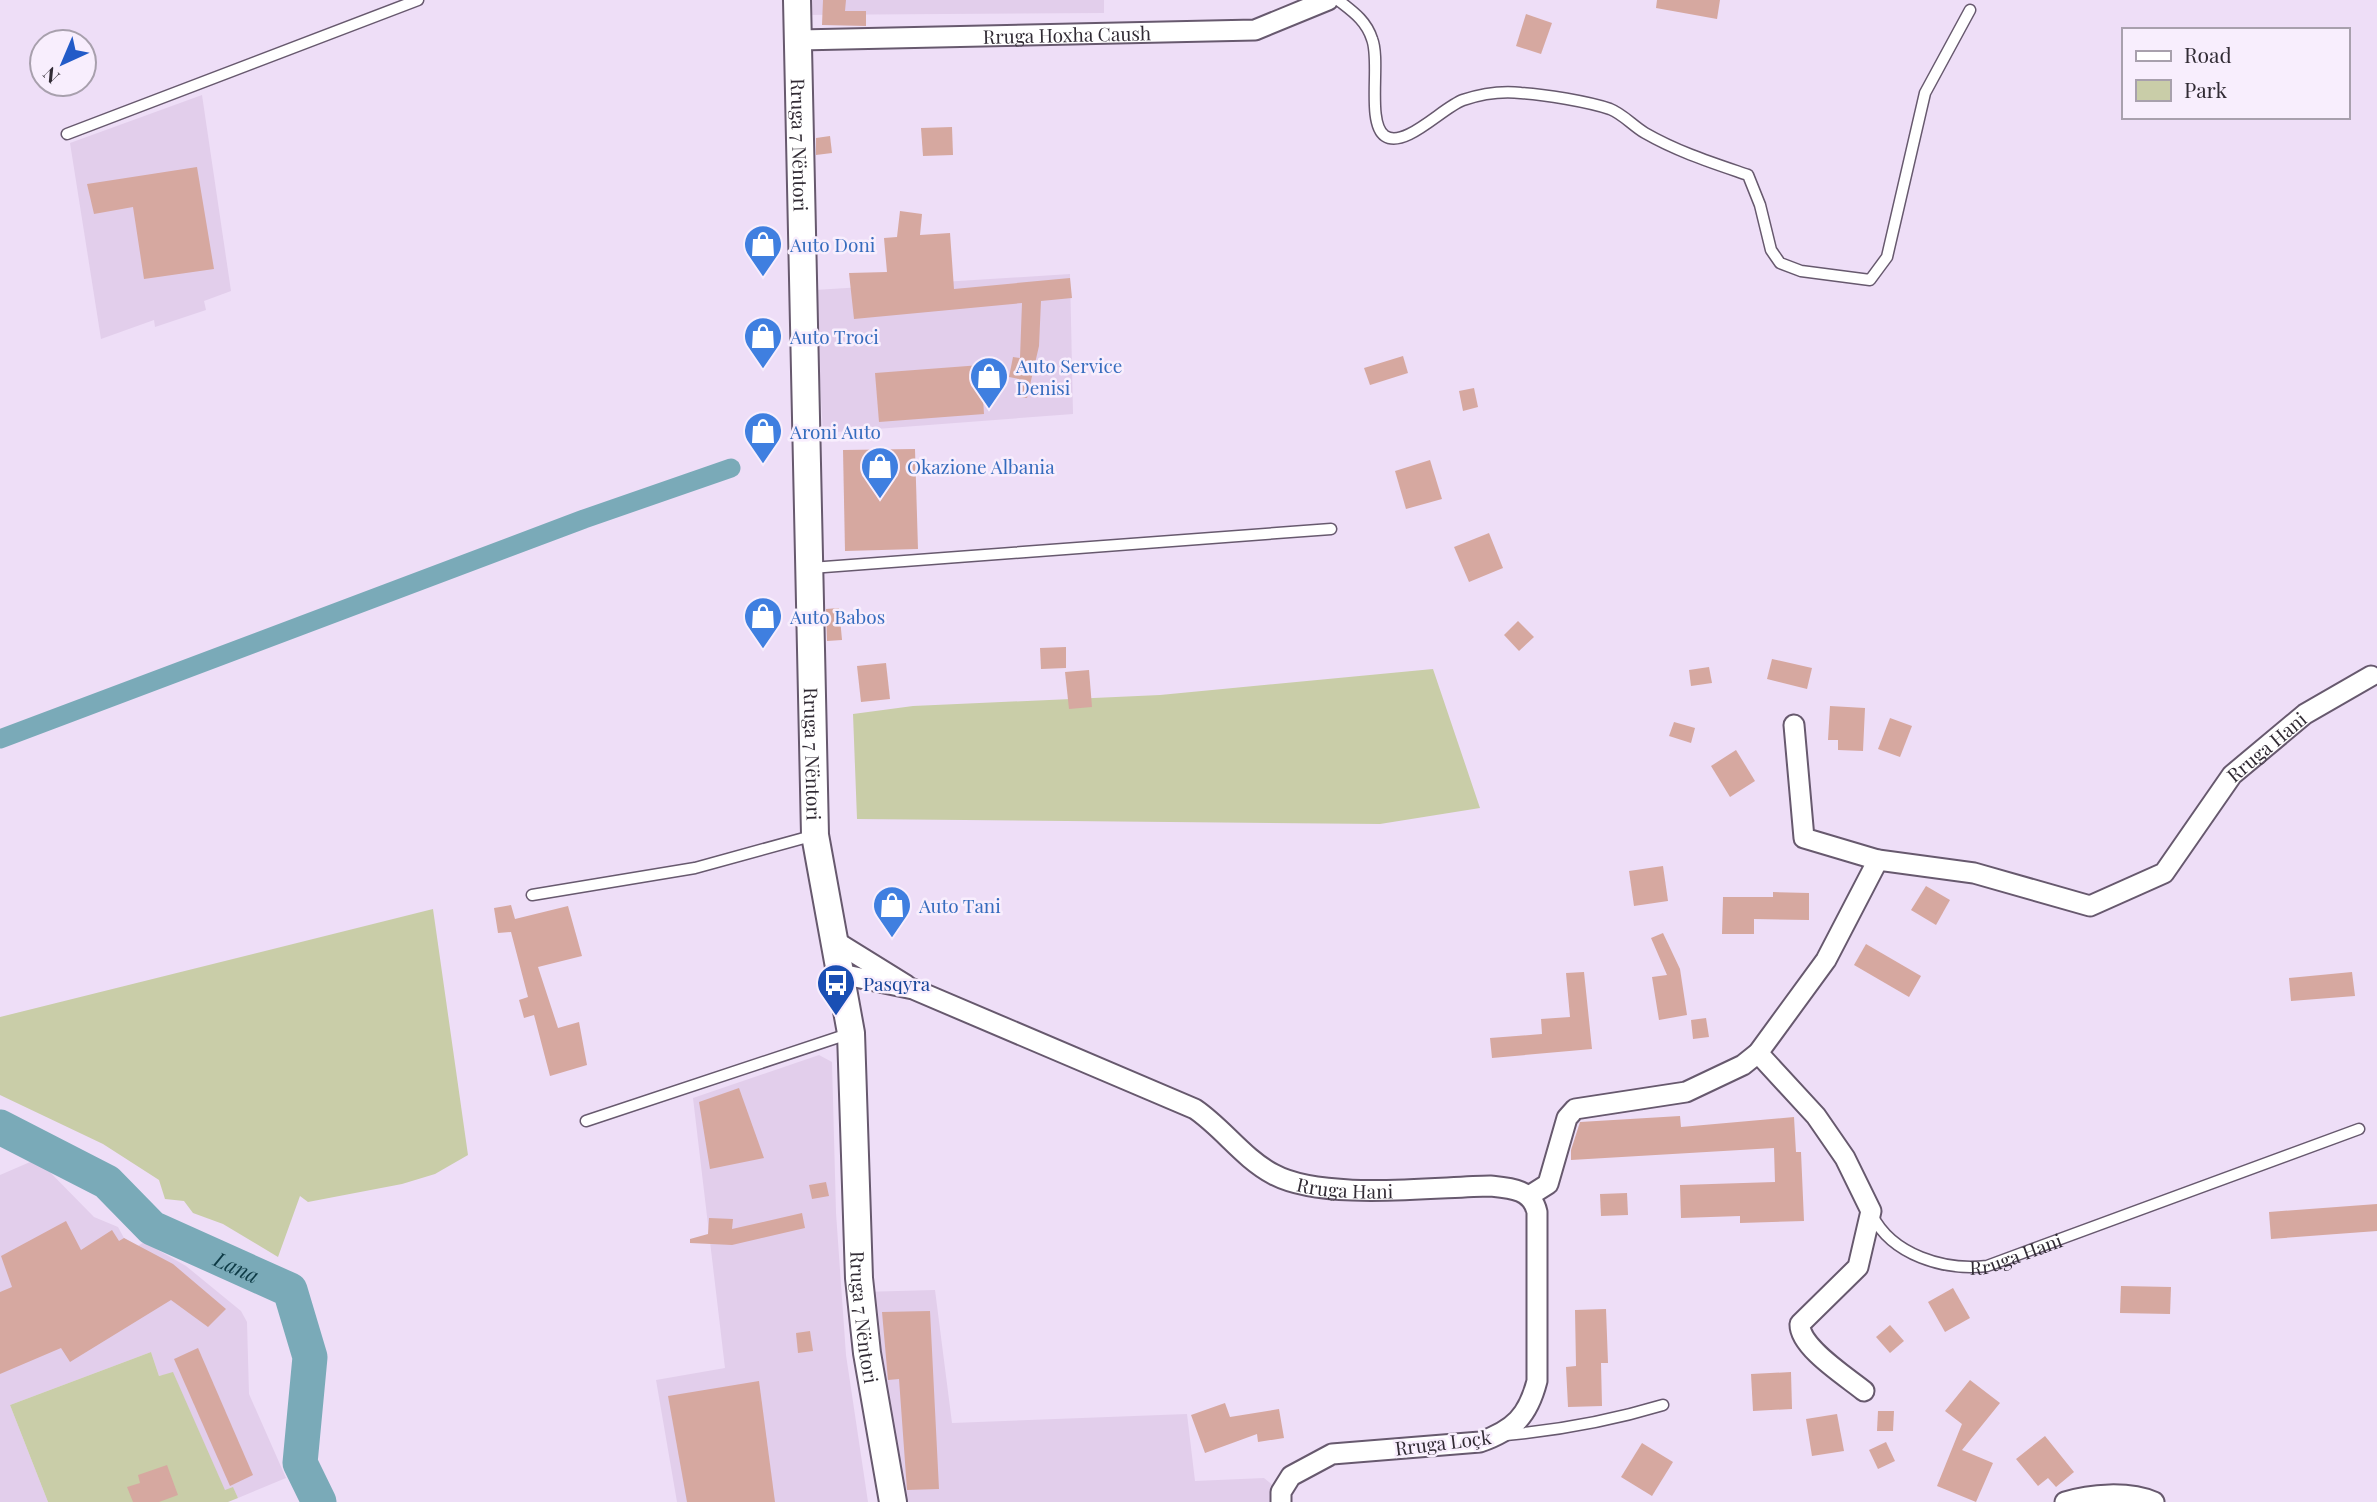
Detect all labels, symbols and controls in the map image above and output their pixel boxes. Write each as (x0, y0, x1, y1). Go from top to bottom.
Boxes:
street label: Rruga Hoxha Caush (983, 19, 1151, 49)
north arrow (28, 28, 98, 98)
legend (2122, 28, 2349, 119)
text: Road (2184, 40, 2232, 68)
text: N (36, 62, 64, 90)
text: Park (2184, 75, 2228, 103)
street label: Rruga 7 Nëntori (786, 78, 815, 212)
shop icon: Auto Doni (742, 223, 784, 278)
place label: Auto Doni (789, 231, 876, 257)
shop icon: Auto Troci (742, 315, 784, 370)
place label: Auto Troci (789, 323, 879, 349)
place label: Auto Service Denisi (1015, 352, 1122, 400)
shop icon: Auto Service Denisi (968, 355, 1010, 410)
shop icon: Aroni Auto (742, 410, 784, 465)
place label: Aroni Auto (789, 418, 881, 444)
shop icon: Okazione Albania (859, 445, 901, 500)
place label: Okazione Albania (907, 453, 1055, 479)
shop icon: Auto Babos (742, 595, 784, 650)
place label: Auto Babos (789, 603, 885, 629)
street label: Rruga 7 Nëntori (799, 687, 828, 821)
street label: Rruga Hani (2221, 705, 2312, 787)
shop icon: Auto Tani (871, 884, 913, 939)
place label: Auto Tani (918, 892, 1001, 918)
bus stop icon: Pasqyra (815, 962, 857, 1017)
place label: Pasqyra (863, 970, 931, 996)
street label: Rruga Hani (1294, 1171, 1394, 1204)
street label: Rruga Hani (1969, 1226, 2066, 1280)
water label: Lana (209, 1244, 264, 1289)
street label: Rruga 7 Nëntori (845, 1250, 885, 1386)
street label: Rruga Loçk (1393, 1423, 1493, 1461)

